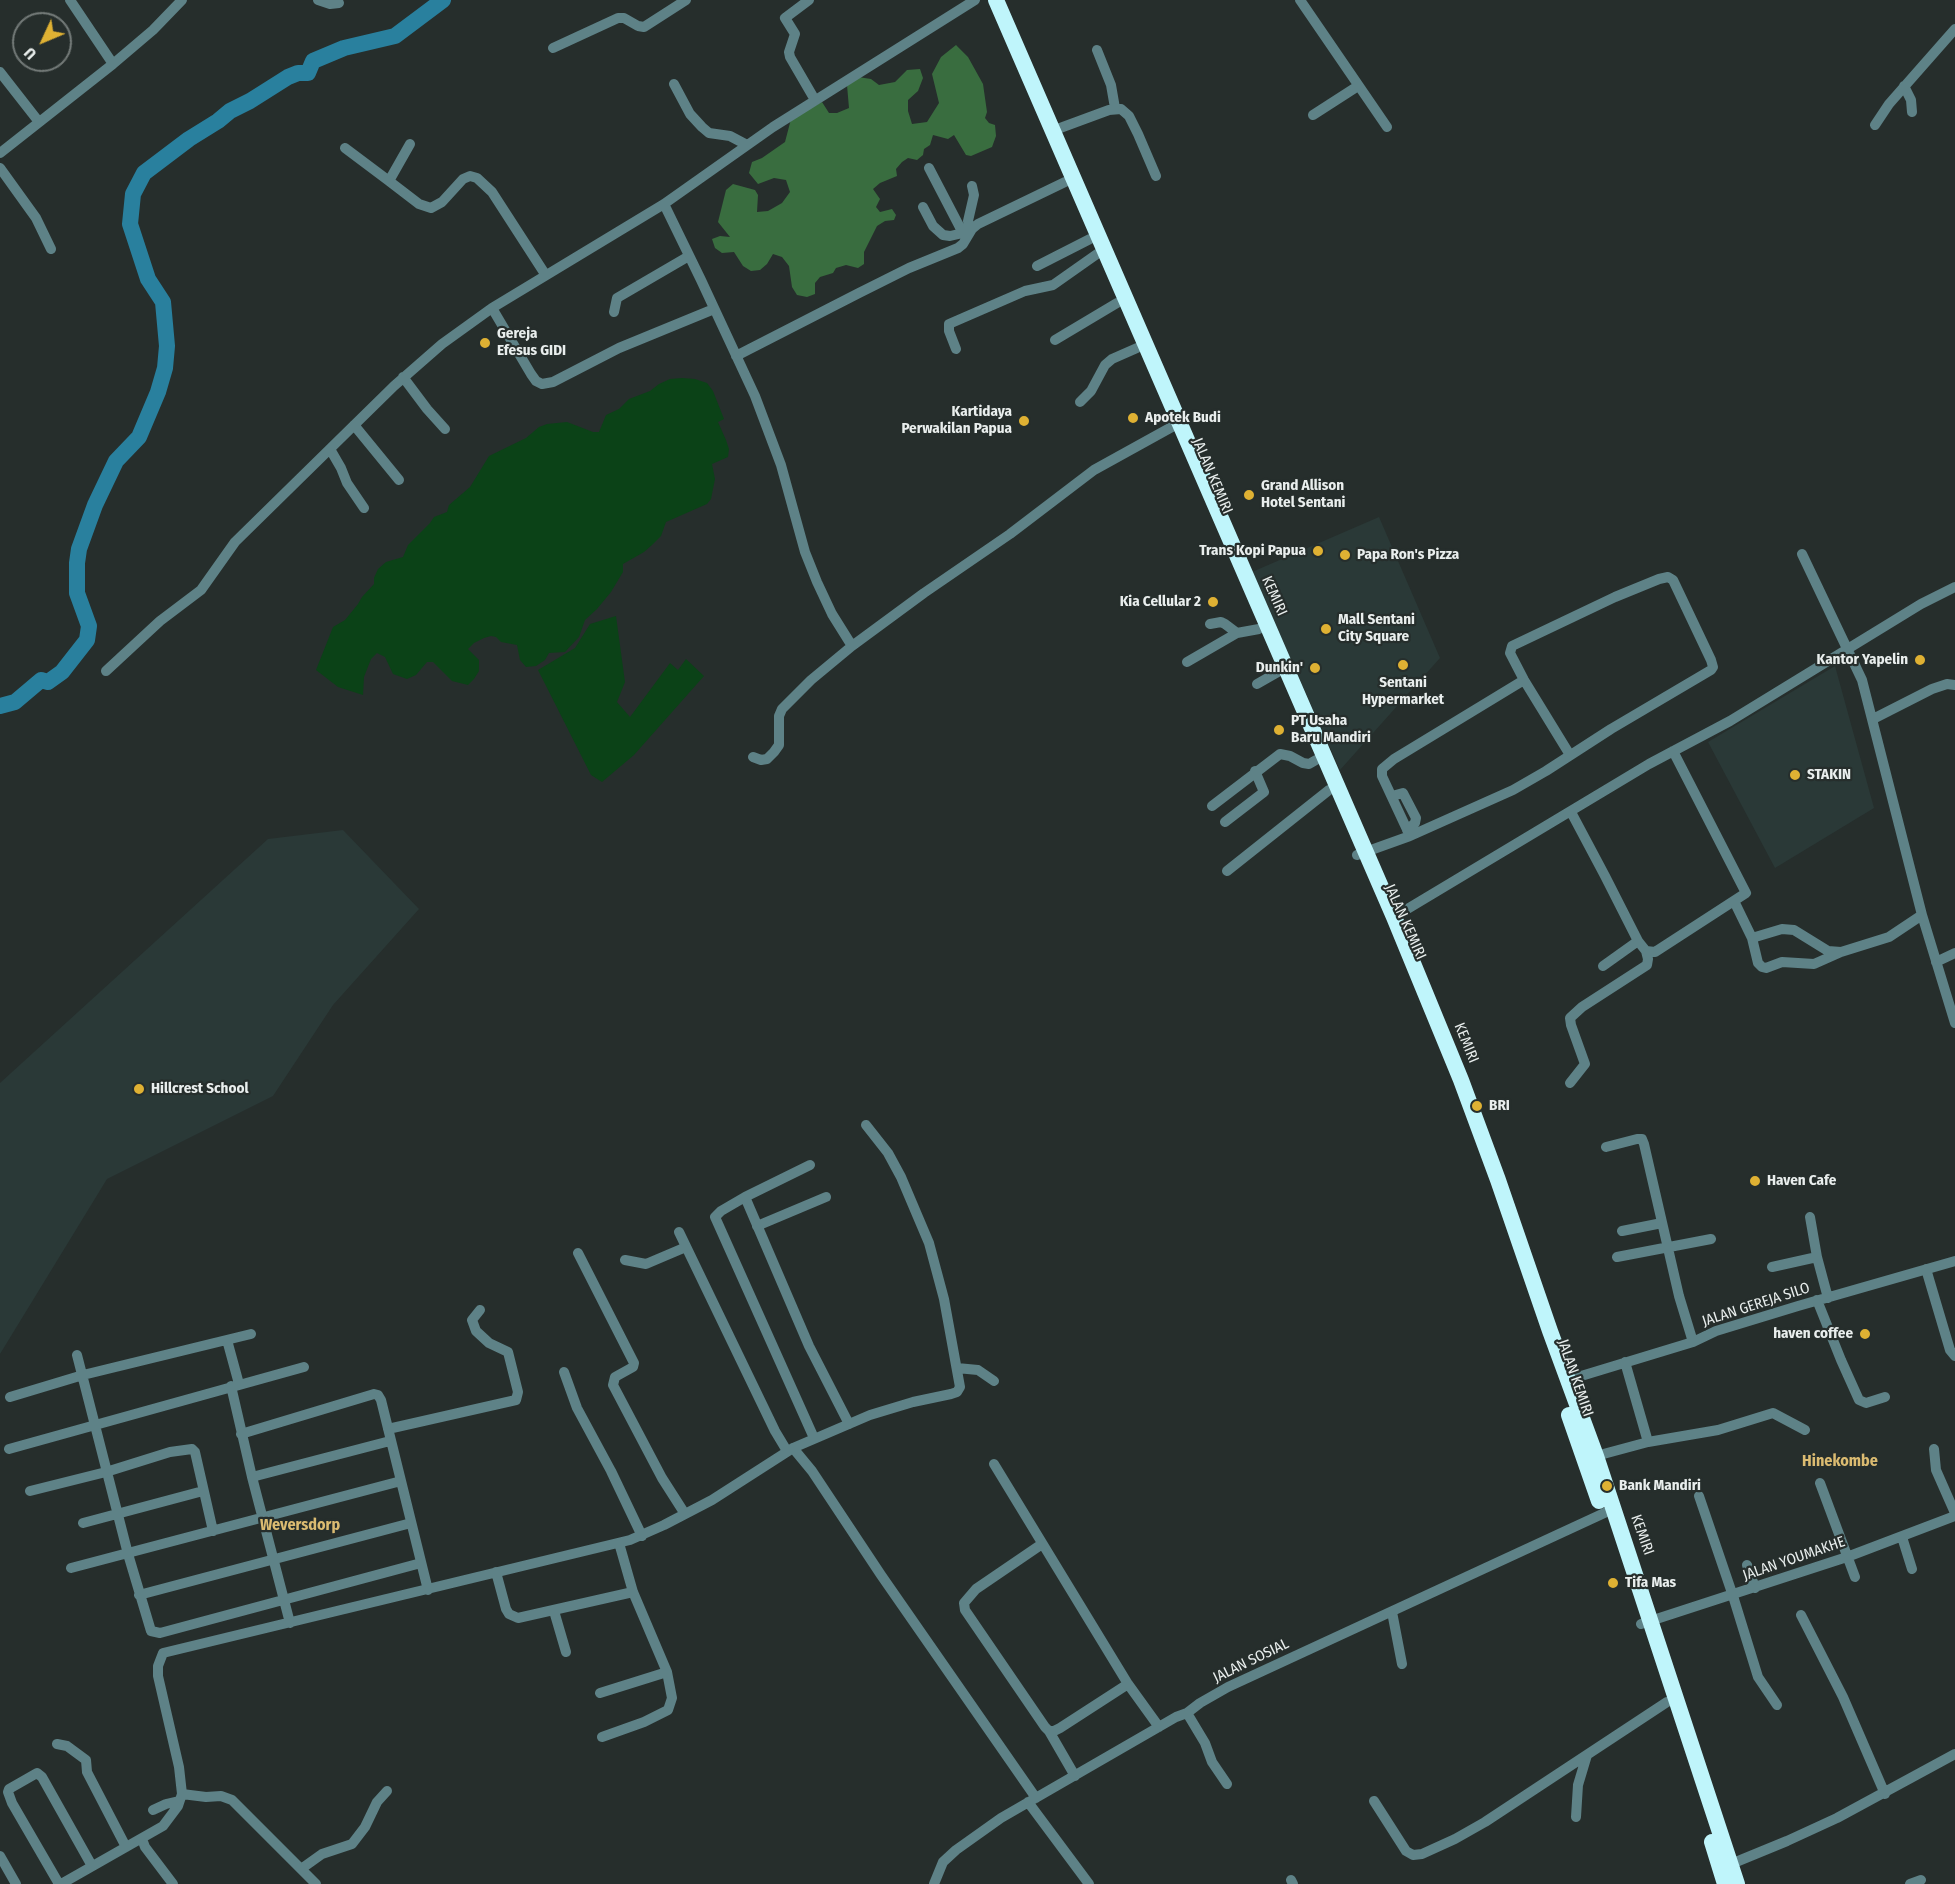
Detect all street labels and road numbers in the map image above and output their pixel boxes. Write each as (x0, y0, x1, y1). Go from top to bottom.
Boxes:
street label: JALAN KEMIRI (1188, 435, 1236, 517)
street label: KEMIRI (1257, 573, 1291, 619)
street label: JALAN KEMIRI (1380, 881, 1430, 963)
street label: KEMIRI (1450, 1020, 1482, 1066)
street label: JALAN GEREJA SILO (1700, 1279, 1812, 1331)
street label: JALAN KEMIRI (1553, 1337, 1597, 1419)
street label: KEMIRI (1626, 1512, 1658, 1558)
street label: JALAN YOUMAKHE (1740, 1533, 1848, 1585)
street label: JALAN SOSIAL (1210, 1635, 1292, 1687)

